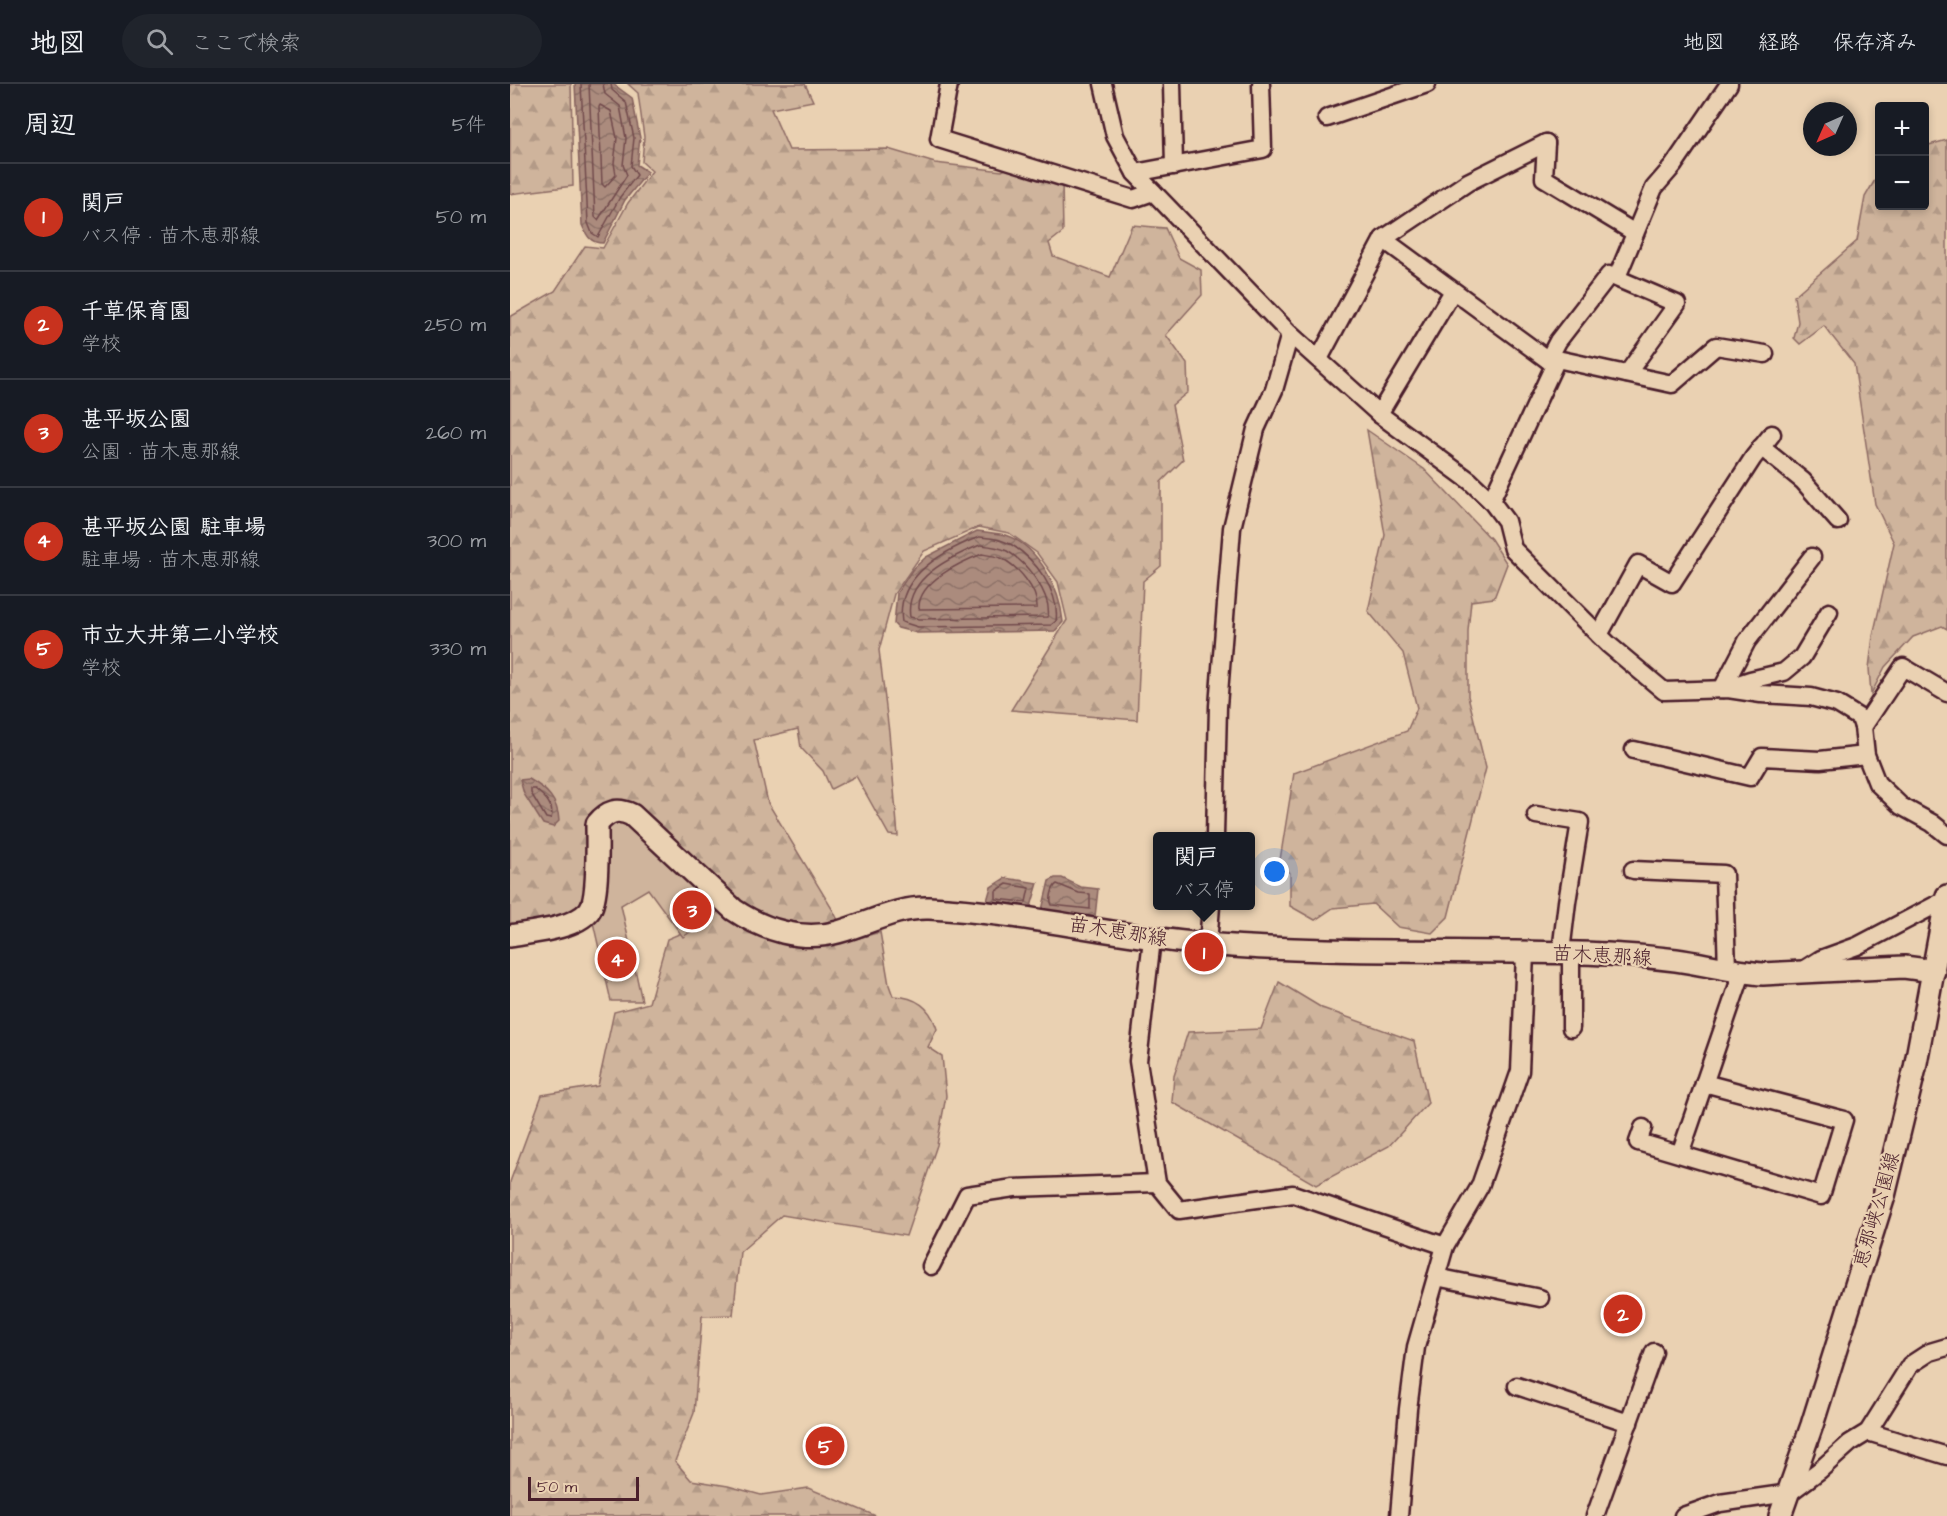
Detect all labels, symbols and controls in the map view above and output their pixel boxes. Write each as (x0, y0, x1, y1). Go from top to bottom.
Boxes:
search box (122, 14, 542, 68)
text: 地図 (30, 24, 86, 63)
icon: search (143, 25, 176, 58)
text: ここで検索 (191, 28, 301, 59)
text: 地図 (1683, 28, 1725, 57)
text: 経路 (1758, 28, 1800, 57)
text: 保存済み (1833, 28, 1917, 57)
north arrow (1803, 102, 1857, 156)
map controls (1875, 102, 1929, 210)
button: + (1875, 102, 1929, 156)
text: 周辺 (24, 107, 76, 143)
text: 5件 (452, 111, 486, 139)
button: − (1875, 156, 1929, 210)
text: 関戸 (81, 188, 125, 219)
text: 1 (42, 203, 45, 231)
text: 50 m (436, 203, 486, 231)
text: バス停 · 苗木恵那線 (81, 222, 260, 250)
text: 千草保育園 (81, 296, 191, 327)
text: 2 (38, 311, 49, 339)
text: 250 m (424, 311, 486, 339)
text: 学校 (81, 330, 121, 358)
text: 甚平坂公園 (81, 404, 191, 435)
text: 3 (38, 419, 49, 447)
text: 260 m (426, 419, 486, 447)
text: 公園 · 苗木恵那線 (81, 438, 240, 466)
text: 甚平坂公園 駐車場 (81, 512, 266, 543)
text: 4 (37, 527, 50, 555)
text: 300 m (427, 527, 486, 555)
text: 駐車場 · 苗木恵那線 (81, 546, 260, 574)
text: 市立大井第二小学校 (81, 620, 279, 651)
text: 5 (36, 635, 51, 663)
text: 330 m (429, 635, 486, 663)
text: 学校 (81, 654, 121, 682)
popup (1153, 832, 1255, 910)
text: 関戸 (1174, 842, 1218, 873)
your location (1260, 857, 1289, 886)
text: バス停 (1174, 876, 1234, 904)
pin: 3 (672, 888, 711, 932)
street label: 苗木恵那線 (1066, 910, 1170, 954)
pin: 1 (1184, 930, 1224, 974)
pin: 4 (598, 936, 636, 982)
street label: 苗木恵那線 (1551, 939, 1653, 973)
street label: 恵那峡公園線 (1847, 1148, 1907, 1272)
pin: 2 (1604, 1292, 1642, 1336)
pin: 5 (806, 1424, 844, 1468)
scale bar (528, 1474, 639, 1502)
text: 50 m (537, 1476, 577, 1498)

